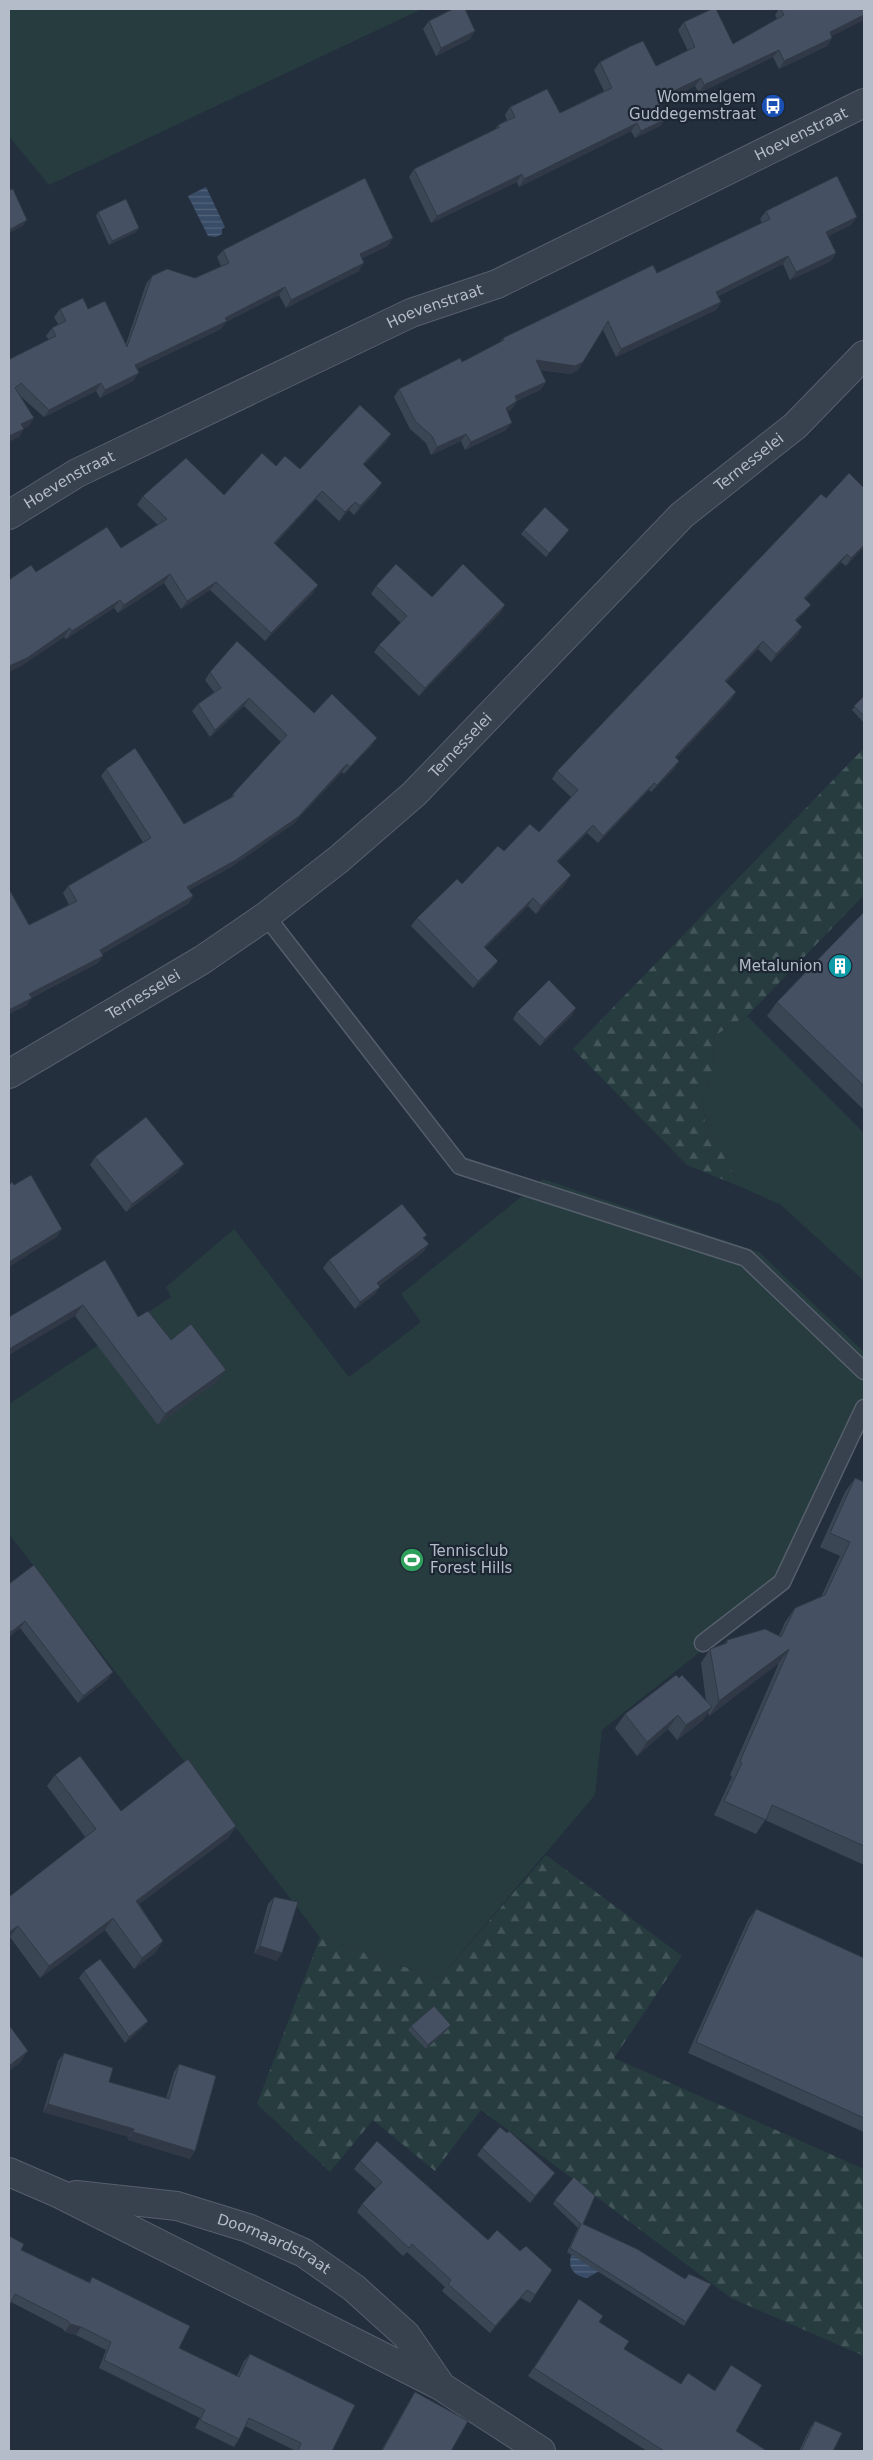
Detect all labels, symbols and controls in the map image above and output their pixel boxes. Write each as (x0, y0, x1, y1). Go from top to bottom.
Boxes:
place label: Wommelgem Guddegemstraat (629, 88, 756, 123)
bus stop icon: Wommelgem Guddegemstraat (760, 93, 786, 119)
street label: Hoevenstraat (751, 103, 851, 165)
street label: Hoevenstraat (384, 280, 486, 332)
street label: Ternesselei (710, 429, 787, 495)
street label: Hoevenstraat (21, 447, 118, 513)
street label: Ternesselei (425, 709, 496, 782)
building icon: Metalunion (827, 953, 853, 979)
place label: Metalunion (739, 957, 822, 975)
street label: Ternesselei (102, 966, 184, 1024)
place label: Tennisclub Forest Hills (429, 1542, 513, 1577)
sports icon: Tennisclub Forest Hills (399, 1547, 425, 1573)
street label: Doornaardstraat (215, 2210, 334, 2278)

